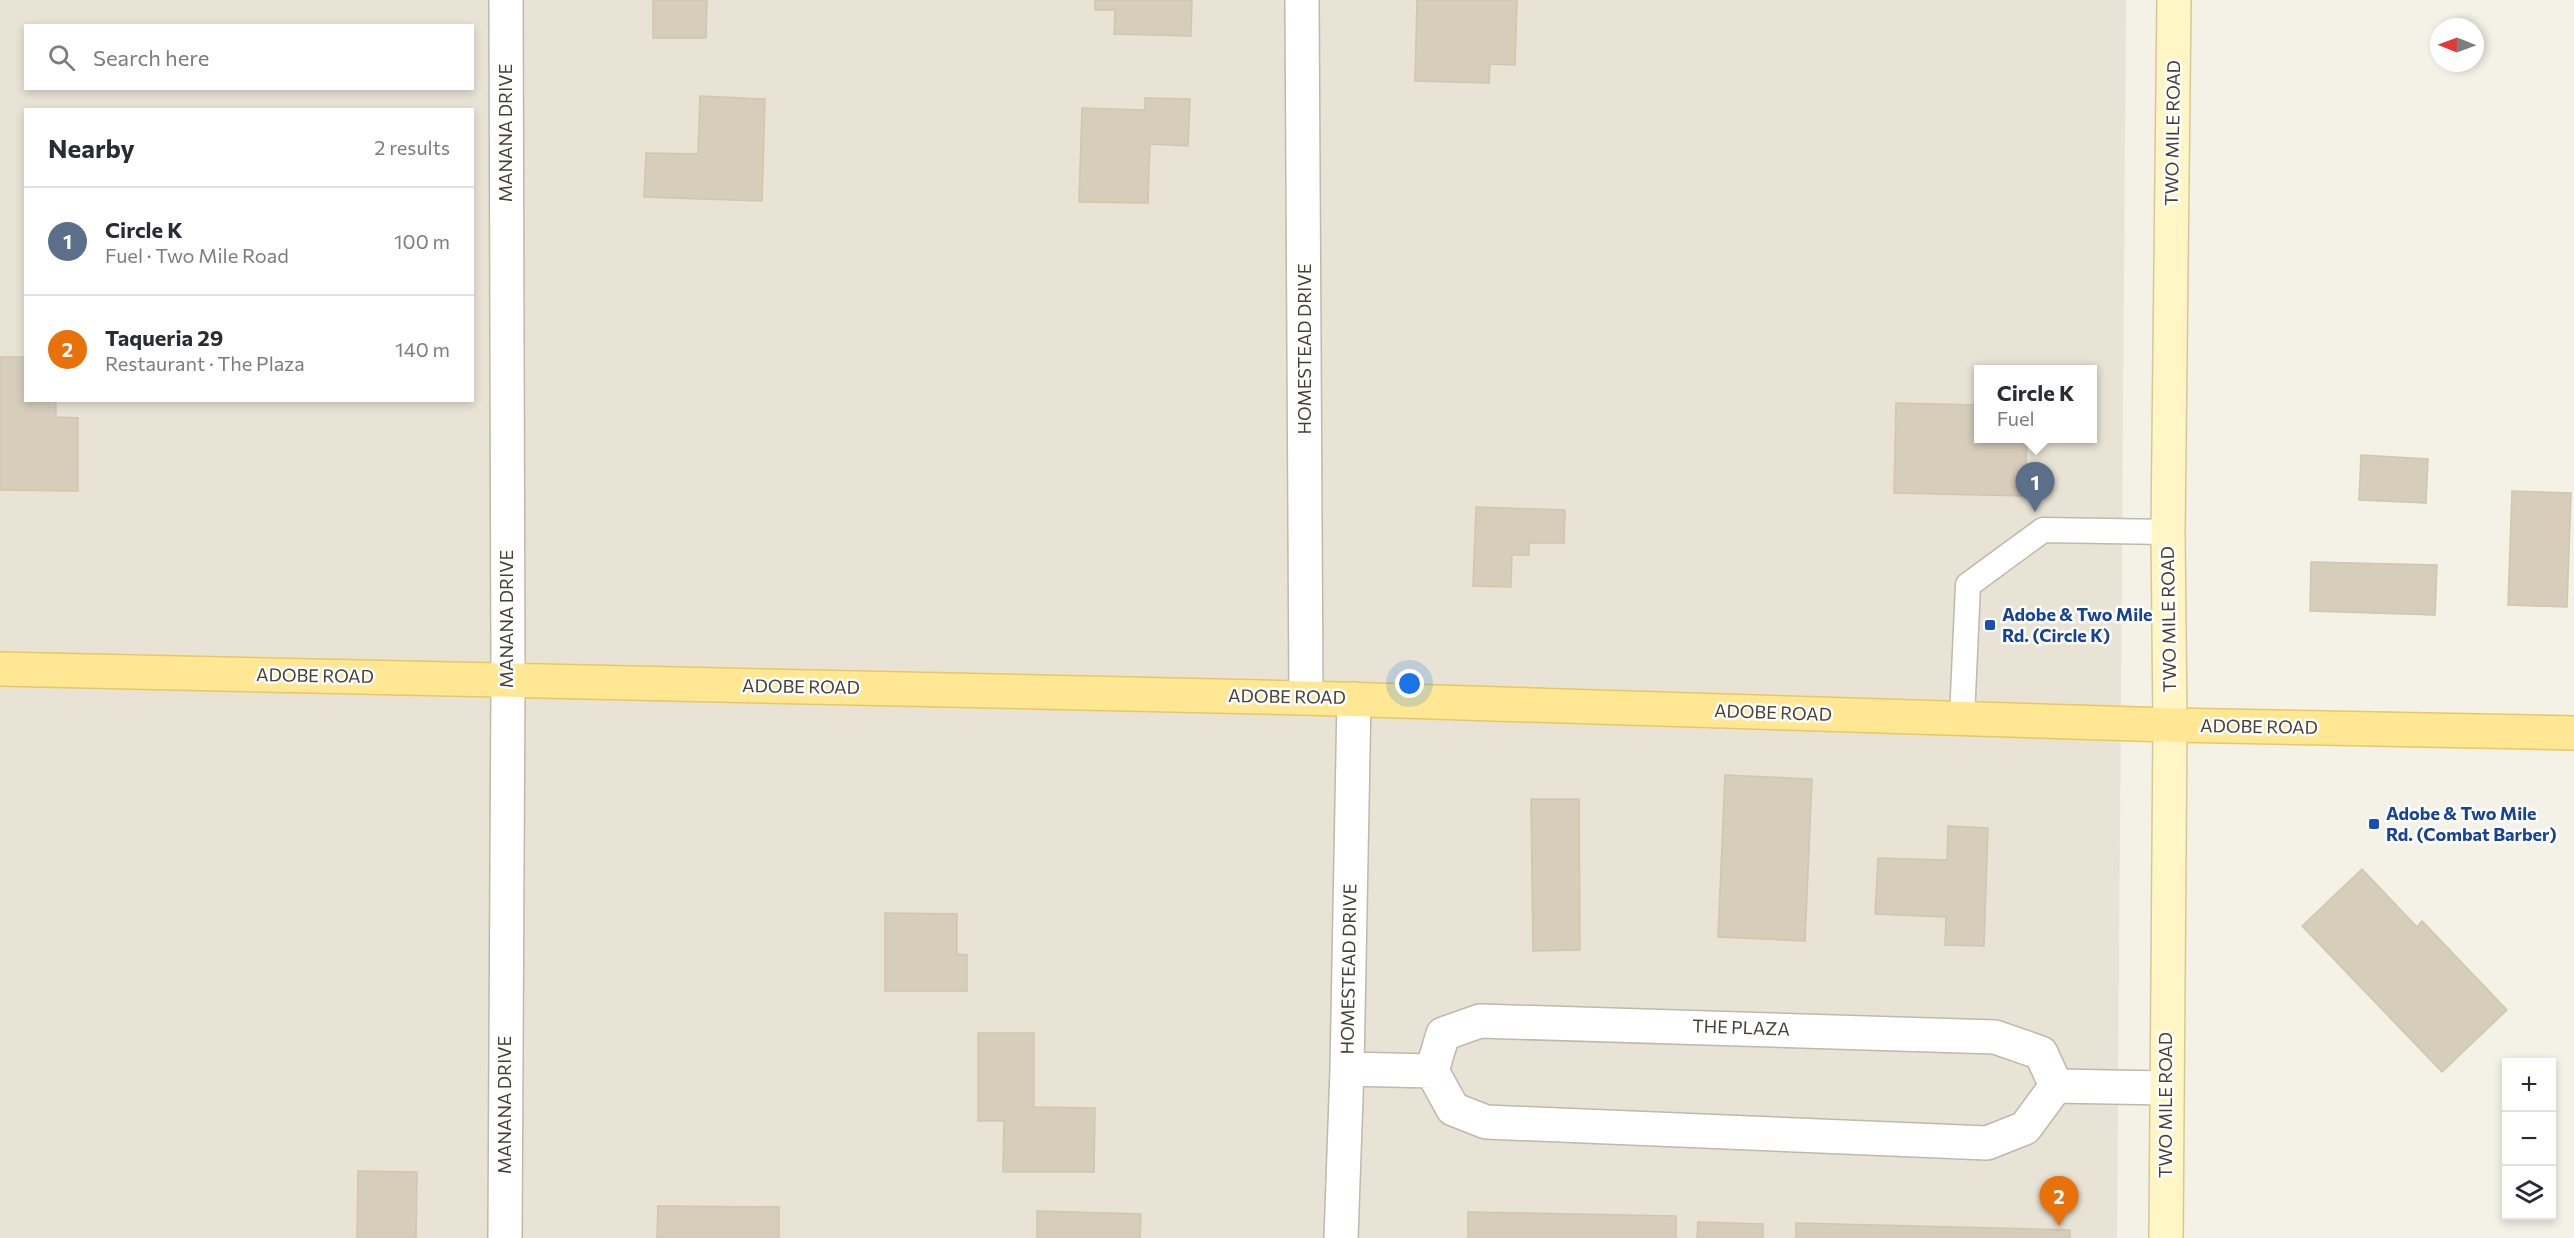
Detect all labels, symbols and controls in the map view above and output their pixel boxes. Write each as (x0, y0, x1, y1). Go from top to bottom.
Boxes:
north arrow (2430, 18, 2484, 72)
search box (24, 24, 474, 90)
icon: search (45, 41, 78, 74)
text: Search here (93, 44, 209, 71)
street label: TWO MILE ROAD (2160, 60, 2184, 206)
street label: MANANA DRIVE (494, 64, 516, 202)
text: Nearby (48, 132, 135, 163)
text: 2 results (374, 135, 450, 159)
text: Circle K (105, 216, 183, 243)
text: 1 (63, 229, 72, 253)
text: 100 m (394, 229, 450, 253)
text: Fuel · Two Mile Road (105, 243, 289, 267)
street label: HOMESTEAD DRIVE (1293, 264, 1315, 434)
text: Taqueria 29 (105, 324, 223, 351)
text: 2 (62, 337, 73, 361)
text: 140 m (395, 337, 450, 361)
text: Restaurant · The Plaza (105, 351, 305, 375)
popup (1974, 365, 2097, 443)
text: Circle K (1997, 379, 2074, 406)
text: Fuel (1997, 406, 2035, 430)
pin: 1 (2016, 462, 2054, 512)
street label: TWO MILE ROAD (2156, 546, 2180, 692)
street label: MANANA DRIVE (495, 550, 517, 688)
place label: Adobe & Two Mile Rd. (Circle K) (2002, 603, 2153, 646)
marker: Adobe & Two Mile Rd. (Circle K) (1983, 618, 1997, 632)
street label: ADOBE ROAD (256, 663, 374, 687)
your location (1395, 669, 1424, 698)
street label: ADOBE ROAD (742, 674, 860, 698)
street label: ADOBE ROAD (1228, 684, 1346, 708)
street label: ADOBE ROAD (1714, 699, 1832, 725)
street label: ADOBE ROAD (2200, 714, 2318, 738)
place label: Adobe & Two Mile Rd. (Combat Barber) (2386, 802, 2557, 845)
marker: Adobe & Two Mile Rd. (Combat Barber) (2367, 817, 2381, 831)
street label: HOMESTEAD DRIVE (1336, 883, 1360, 1055)
street label: THE PLAZA (1692, 1014, 1790, 1040)
street label: TWO MILE ROAD (2154, 1032, 2176, 1178)
street label: MANANA DRIVE (493, 1036, 515, 1174)
map controls (2502, 1058, 2556, 1220)
button: + (2502, 1058, 2556, 1112)
button: − (2502, 1112, 2556, 1166)
button: layers (2502, 1166, 2556, 1220)
pin: 2 (2040, 1176, 2078, 1226)

